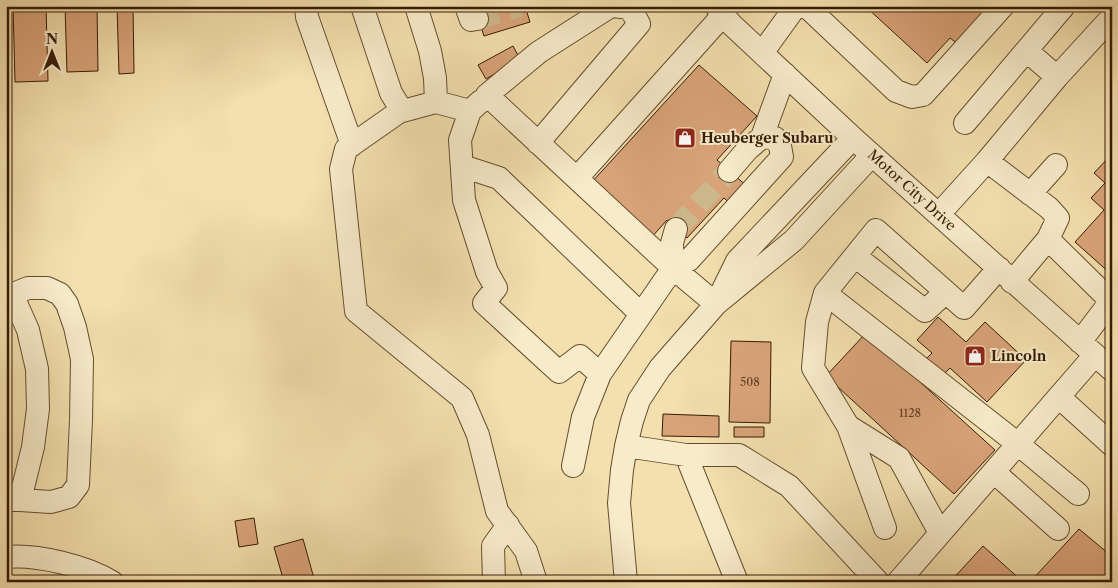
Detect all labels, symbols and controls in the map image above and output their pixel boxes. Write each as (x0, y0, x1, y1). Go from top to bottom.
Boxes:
north arrow (28, 28, 78, 78)
text: N (46, 30, 58, 48)
shop icon: Heuberger Subaru (673, 126, 697, 150)
place label: Heuberger Subaru (701, 129, 833, 147)
street label: Motor City Drive (864, 146, 960, 235)
shop icon: Lincoln (963, 344, 987, 368)
place label: Lincoln (991, 347, 1047, 365)
house number: 508 (740, 375, 760, 389)
house number: 1128 (899, 406, 921, 420)

